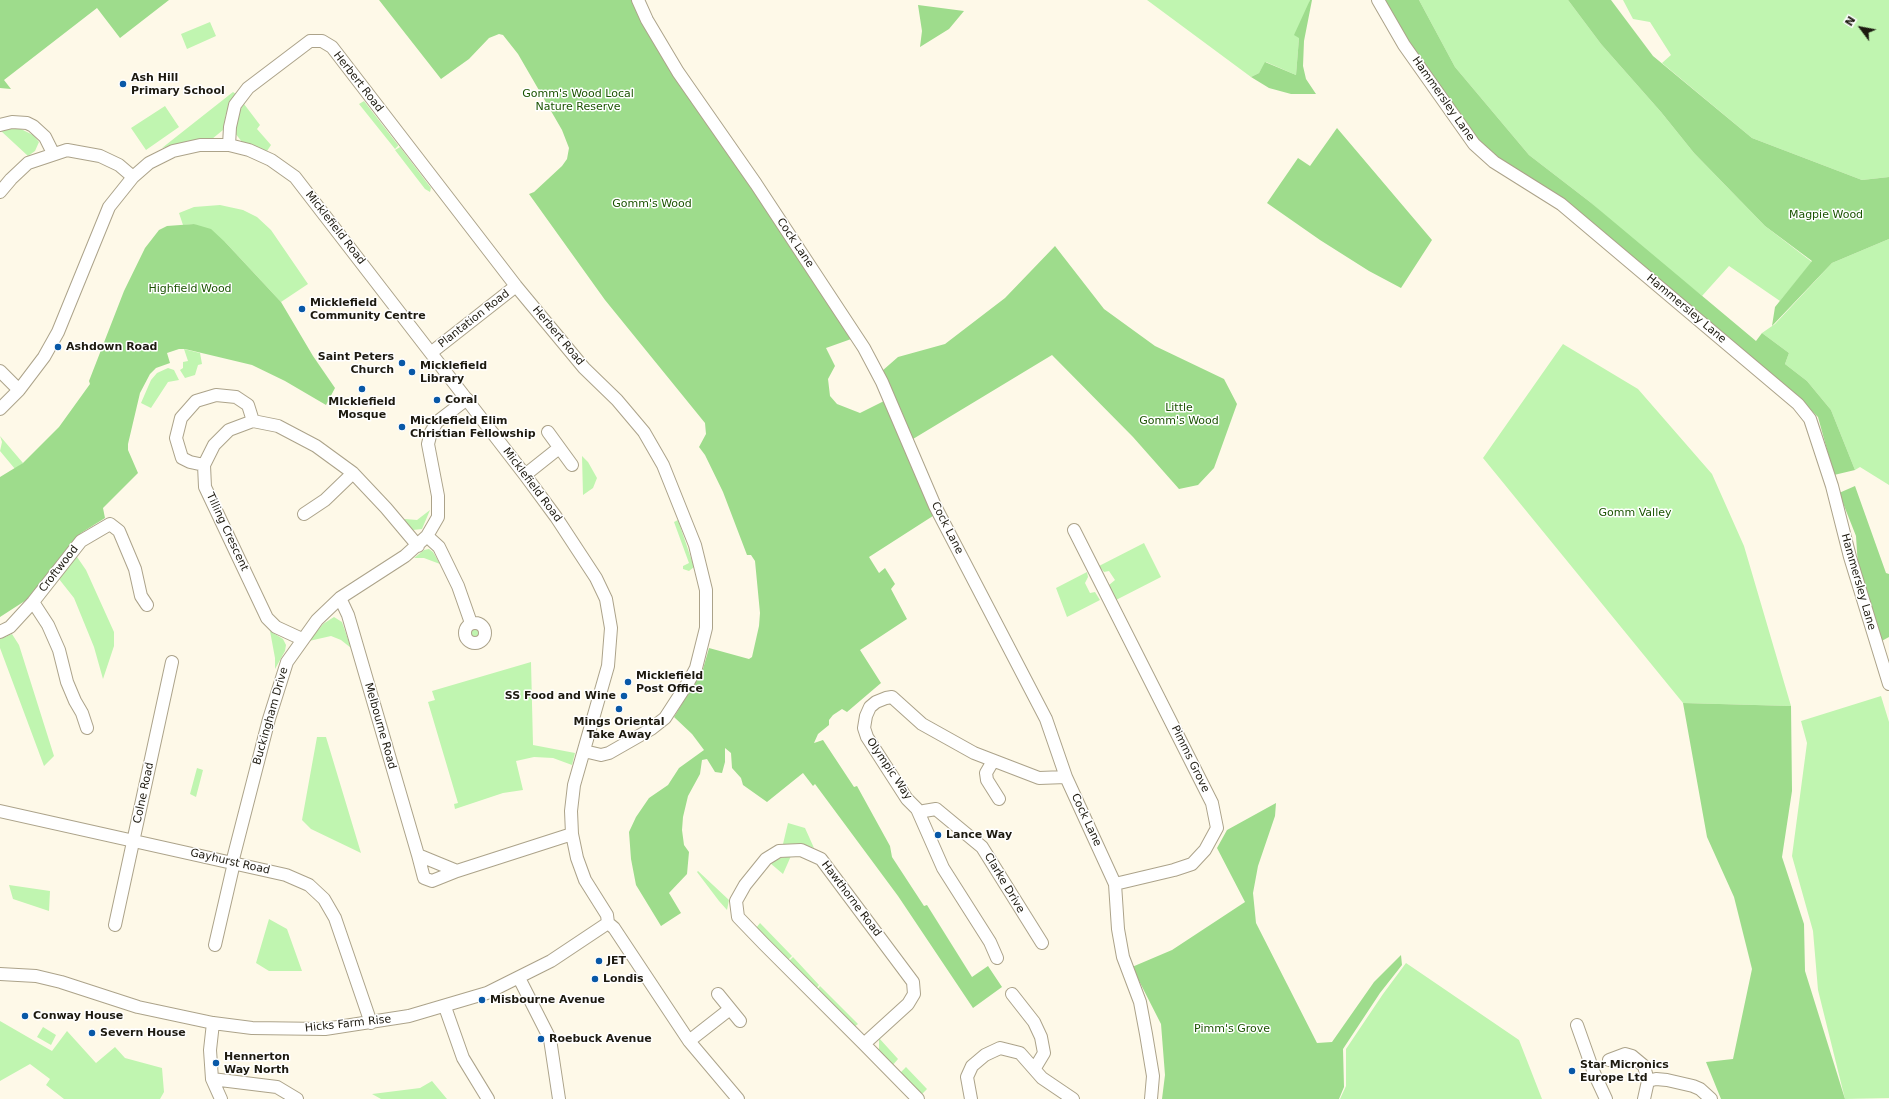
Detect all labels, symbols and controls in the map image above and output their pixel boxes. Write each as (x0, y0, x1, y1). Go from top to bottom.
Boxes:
north arrow (1841, 8, 1881, 48)
text: N (1842, 14, 1858, 29)
street label: Herbert Road (330, 49, 386, 115)
street label: Hammersley Lane (1409, 54, 1477, 144)
place label: Ash Hill Primary School (131, 71, 225, 97)
marker: Ash Hill Primary School (118, 79, 128, 89)
park label: Gomm's Wood Local Nature Reserve (522, 87, 634, 113)
street label: Micklefield Road (302, 189, 368, 267)
park label: Gomm's Wood (612, 197, 692, 211)
park label: Magpie Wood (1789, 208, 1863, 222)
street label: Cock Lane (774, 216, 816, 270)
street label: Hammersley Lane (1643, 272, 1729, 346)
park label: Highfield Wood (148, 282, 232, 296)
street label: Plantation Road (436, 287, 512, 351)
place label: Micklefield Community Centre (310, 296, 426, 322)
marker: Micklefield Community Centre (297, 304, 307, 314)
street label: Herbert Road (529, 304, 587, 368)
place label: Ashdown Road (66, 340, 157, 354)
marker: Ashdown Road (53, 342, 63, 352)
place label: Saint Peters Church (318, 350, 394, 376)
marker: Saint Peters Church (397, 358, 407, 368)
place label: Micklefield Library (420, 359, 487, 385)
marker: Micklefield Library (407, 367, 417, 377)
marker: MIcklefield Mosque (357, 384, 367, 394)
place label: Coral (445, 393, 477, 407)
place label: MIcklefield Mosque (328, 395, 396, 421)
marker: Coral (432, 395, 442, 405)
park label: Little Gomm's Wood (1139, 401, 1219, 427)
place label: Micklefield Elim Christian Fellowship (410, 414, 536, 440)
marker: Micklefield Elim Christian Fellowship (397, 422, 407, 432)
street label: Micklefield Road (500, 445, 564, 525)
street label: Tilling Crescent (203, 491, 251, 573)
street label: Cock Lane (928, 500, 966, 556)
park label: Gomm Valley (1599, 506, 1671, 520)
street label: Hammersley Lane (1838, 532, 1878, 632)
street label: Croftwood (37, 543, 81, 595)
street label: Buckingham Drive (251, 666, 291, 766)
place label: Micklefield Post Office (636, 669, 703, 695)
marker: Micklefield Post Office (623, 677, 633, 687)
street label: Melbourne Road (361, 681, 399, 771)
place label: SS Food and Wine (505, 689, 616, 703)
marker: SS Food and Wine (619, 691, 629, 701)
marker: Mings Oriental Take Away (614, 704, 624, 714)
place label: Mings Oriental Take Away (573, 715, 665, 741)
street label: Pimms Grove (1168, 723, 1212, 795)
street label: Olympic Way (863, 735, 915, 803)
street label: Colne Road (131, 761, 157, 825)
street label: Cock Lane (1068, 791, 1104, 849)
place label: Lance Way (946, 828, 1012, 842)
marker: Lance Way (933, 830, 943, 840)
street label: Gayhurst Road (189, 846, 271, 878)
street label: Clarke Drive (981, 851, 1027, 915)
street label: Hawthorne Road (818, 859, 884, 939)
place label: JET (607, 954, 626, 968)
marker: JET (594, 956, 604, 966)
place label: Londis (603, 972, 644, 986)
marker: Londis (590, 974, 600, 984)
place label: Misbourne Avenue (490, 993, 605, 1007)
marker: Misbourne Avenue (477, 995, 487, 1005)
place label: Conway House (33, 1009, 123, 1023)
marker: Conway House (20, 1011, 30, 1021)
street label: Hicks Farm Rise (304, 1013, 392, 1035)
park label: Pimm's Grove (1194, 1022, 1270, 1036)
place label: Severn House (100, 1026, 186, 1040)
marker: Severn House (87, 1028, 97, 1038)
place label: Roebuck Avenue (549, 1032, 652, 1046)
marker: Roebuck Avenue (536, 1034, 546, 1044)
place label: Hennerton Way North (224, 1050, 290, 1076)
marker: Hennerton Way North (211, 1058, 221, 1068)
place label: Star Micronics Europe Ltd (1580, 1058, 1669, 1084)
marker: Star Micronics Europe Ltd (1567, 1066, 1577, 1076)

